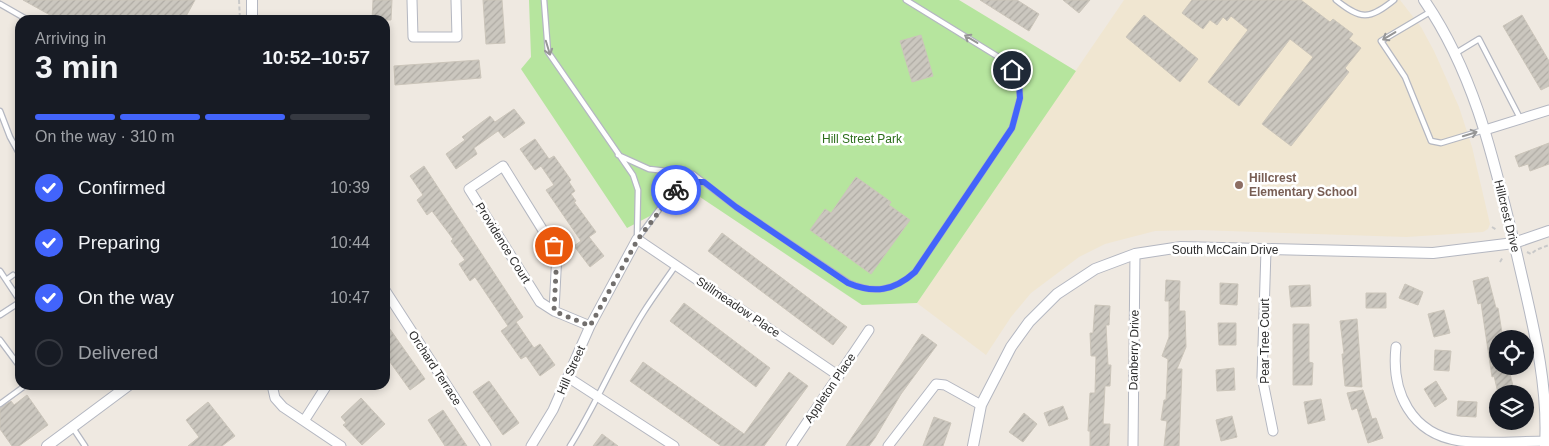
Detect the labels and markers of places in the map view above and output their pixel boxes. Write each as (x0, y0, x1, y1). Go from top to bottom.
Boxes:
pin (991, 49, 1033, 91)
place label: Hillcrest Elementary School (1249, 171, 1357, 199)
marker: Hillcrest Elementary School (1233, 179, 1245, 191)
pin (533, 225, 575, 267)

